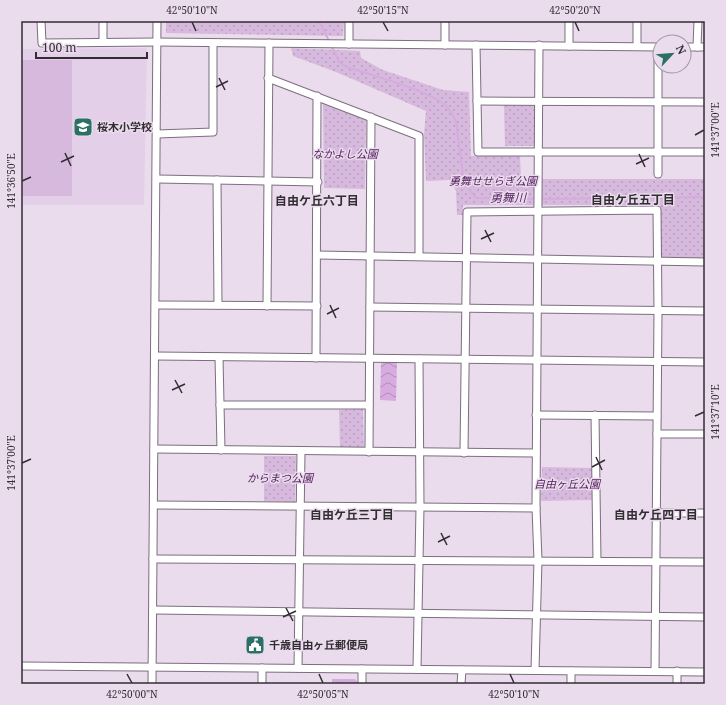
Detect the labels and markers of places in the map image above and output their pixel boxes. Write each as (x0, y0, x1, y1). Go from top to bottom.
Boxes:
school or university icon: 桜木小学校 (72, 116, 94, 138)
place label: 桜木小学校 (97, 119, 152, 134)
public building icon: 千歳自由ヶ丘郵便局 (244, 634, 266, 656)
place label: 千歳自由ヶ丘郵便局 (269, 637, 368, 652)

